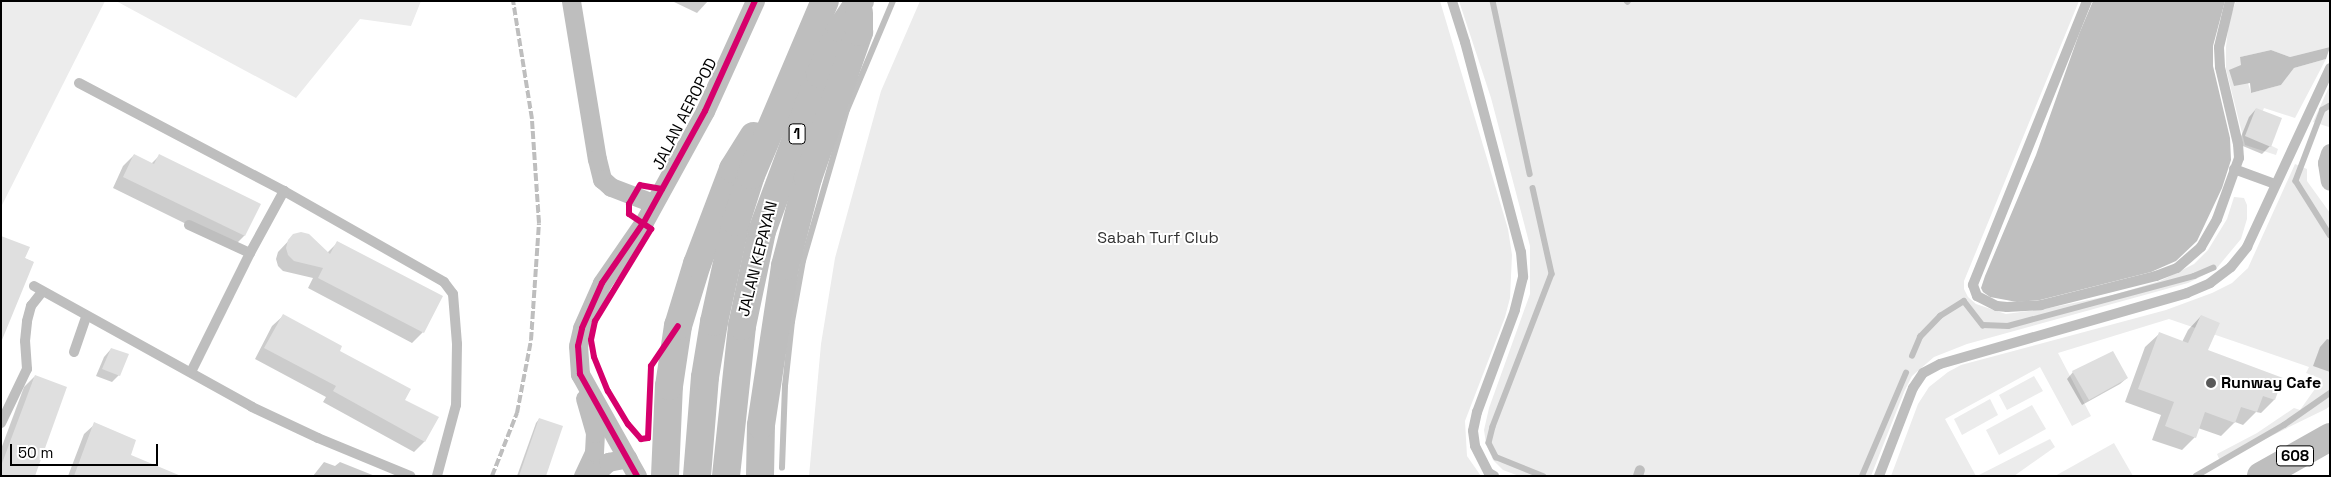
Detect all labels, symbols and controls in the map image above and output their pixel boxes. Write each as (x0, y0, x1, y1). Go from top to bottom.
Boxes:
street label: JALAN AEROPOD (649, 55, 721, 173)
road number: 1 (788, 122, 806, 146)
street label: JALAN KEPAYAN (734, 199, 782, 319)
park label: Sabah Turf Club (1097, 228, 1219, 248)
place label: Runway Cafe (2221, 373, 2321, 393)
marker: Runway Cafe (2205, 377, 2217, 389)
scale bar (12, 434, 160, 466)
text: 50 m (18, 443, 53, 462)
road number: 608 (2275, 444, 2315, 468)

